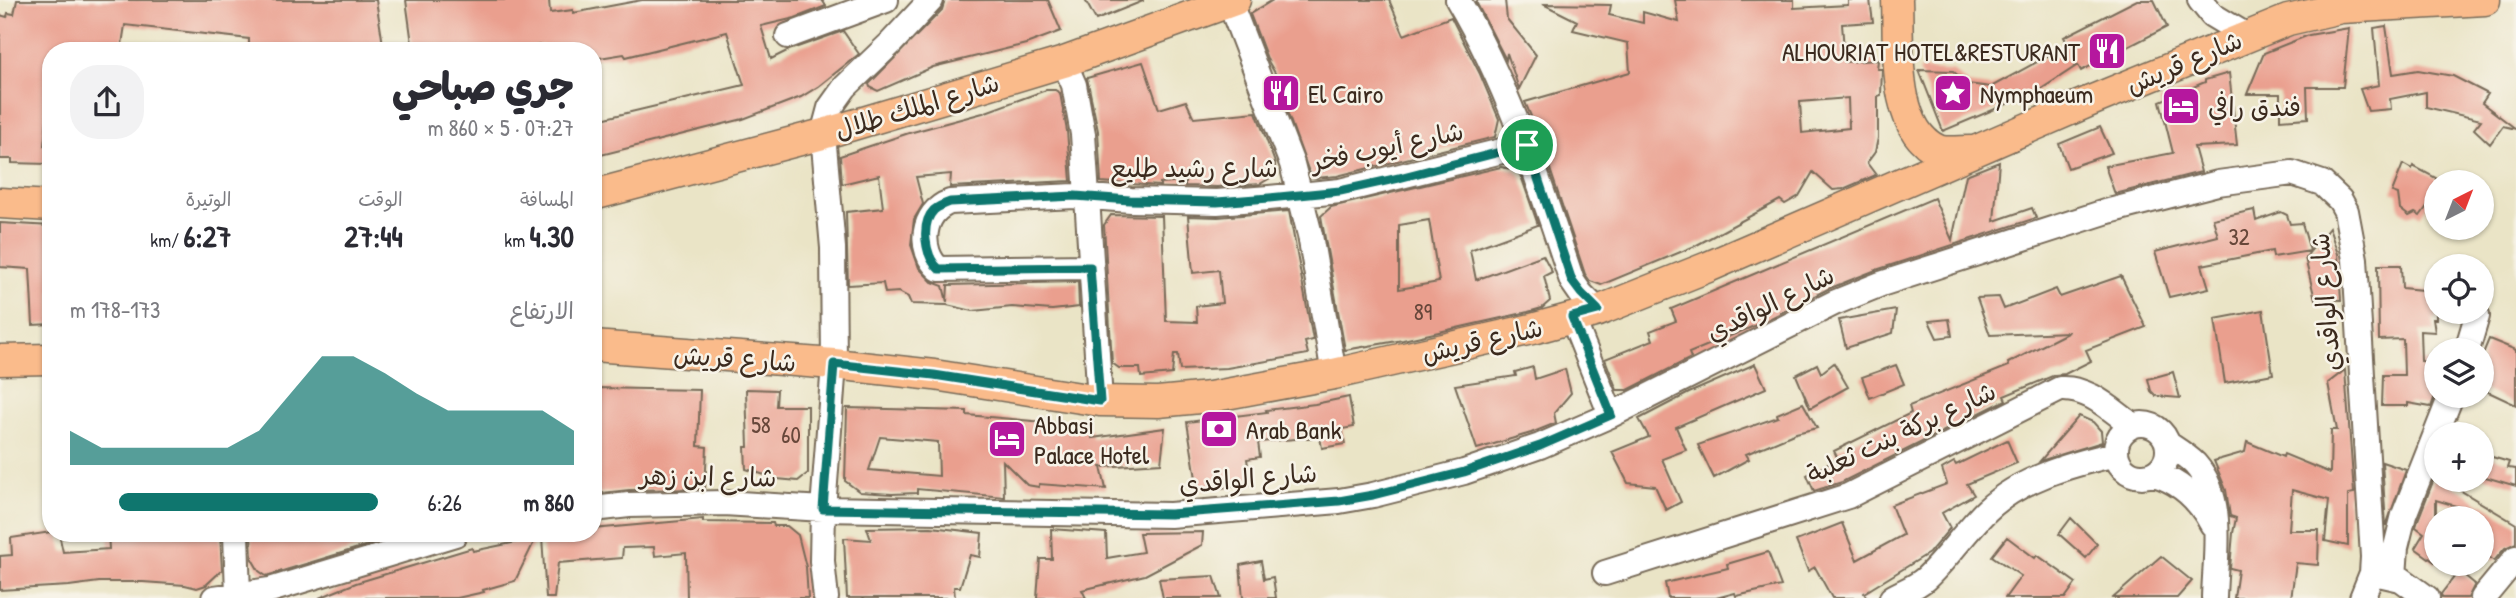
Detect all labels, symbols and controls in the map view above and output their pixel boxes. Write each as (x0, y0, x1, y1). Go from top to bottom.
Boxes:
street label: شارع قريش (2121, 22, 2248, 103)
restaurant icon: ALHOURIAT HOTEL&RESTURANT (2086, 30, 2128, 72)
place label: ALHOURIAT HOTEL&RESTURANT (1782, 34, 2081, 69)
text: جري صباحي (392, 60, 574, 112)
street label: شارع الملك طلال (831, 64, 1004, 149)
button: share (70, 65, 144, 139)
restaurant icon: El Cairo (1260, 72, 1302, 114)
place icon: Nymphaeum (1932, 72, 1974, 114)
place label: El Cairo (1308, 76, 1383, 111)
place label: Nymphaeum (1980, 76, 2093, 111)
hotel icon: فندق رافي (2160, 85, 2202, 127)
place label: فندق رافي (2208, 89, 2301, 126)
text: 07:27 · 5 × 860 m (428, 112, 574, 143)
street label: شارع أيوب فخر (1305, 113, 1467, 181)
pin (1497, 115, 1557, 175)
icon: arrive (1508, 126, 1546, 164)
street label: شارع رشيد طليع (1110, 150, 1278, 187)
north arrow (2424, 170, 2494, 240)
map controls (2424, 170, 2494, 576)
text: الوتيرة (185, 186, 231, 212)
text: الوقت (358, 186, 403, 212)
text: المسافة (520, 186, 574, 212)
text: 6:27 (184, 216, 231, 256)
text: 27:44 (344, 216, 403, 256)
text: 4.30 (529, 216, 574, 256)
house number: 32 (2228, 221, 2250, 252)
text: /km (150, 227, 184, 253)
text: km (504, 227, 529, 253)
street label: شارع الواقدي (2302, 231, 2350, 373)
button: locate (2424, 254, 2494, 324)
street label: شارع الواقدي (1700, 257, 1841, 351)
text: 173–178 m (70, 294, 160, 325)
text: الارتفاع (510, 295, 574, 326)
house number: 89 (1414, 296, 1432, 327)
street label: شارع قريش (1418, 309, 1546, 372)
street label: شارع قريش (672, 336, 798, 381)
button: layers (2424, 338, 2494, 408)
street label: شارع بركة بنت ثعلبة (1801, 373, 2002, 492)
place label: Abbasi Palace Hotel (1034, 407, 1149, 472)
bank icon: Arab Bank (1198, 408, 1240, 450)
house number: 58 (751, 409, 771, 440)
place label: Arab Bank (1246, 412, 1342, 447)
hotel icon: Abbasi Palace Hotel (986, 418, 1028, 460)
house number: 60 (781, 419, 801, 450)
button: + (2424, 422, 2494, 492)
street label: شارع الواقدي (1177, 455, 1319, 503)
street label: شارع ابن زهر (637, 457, 777, 496)
text: 6:26 (428, 487, 462, 518)
text: 860 m (524, 487, 574, 518)
button: − (2424, 506, 2494, 576)

